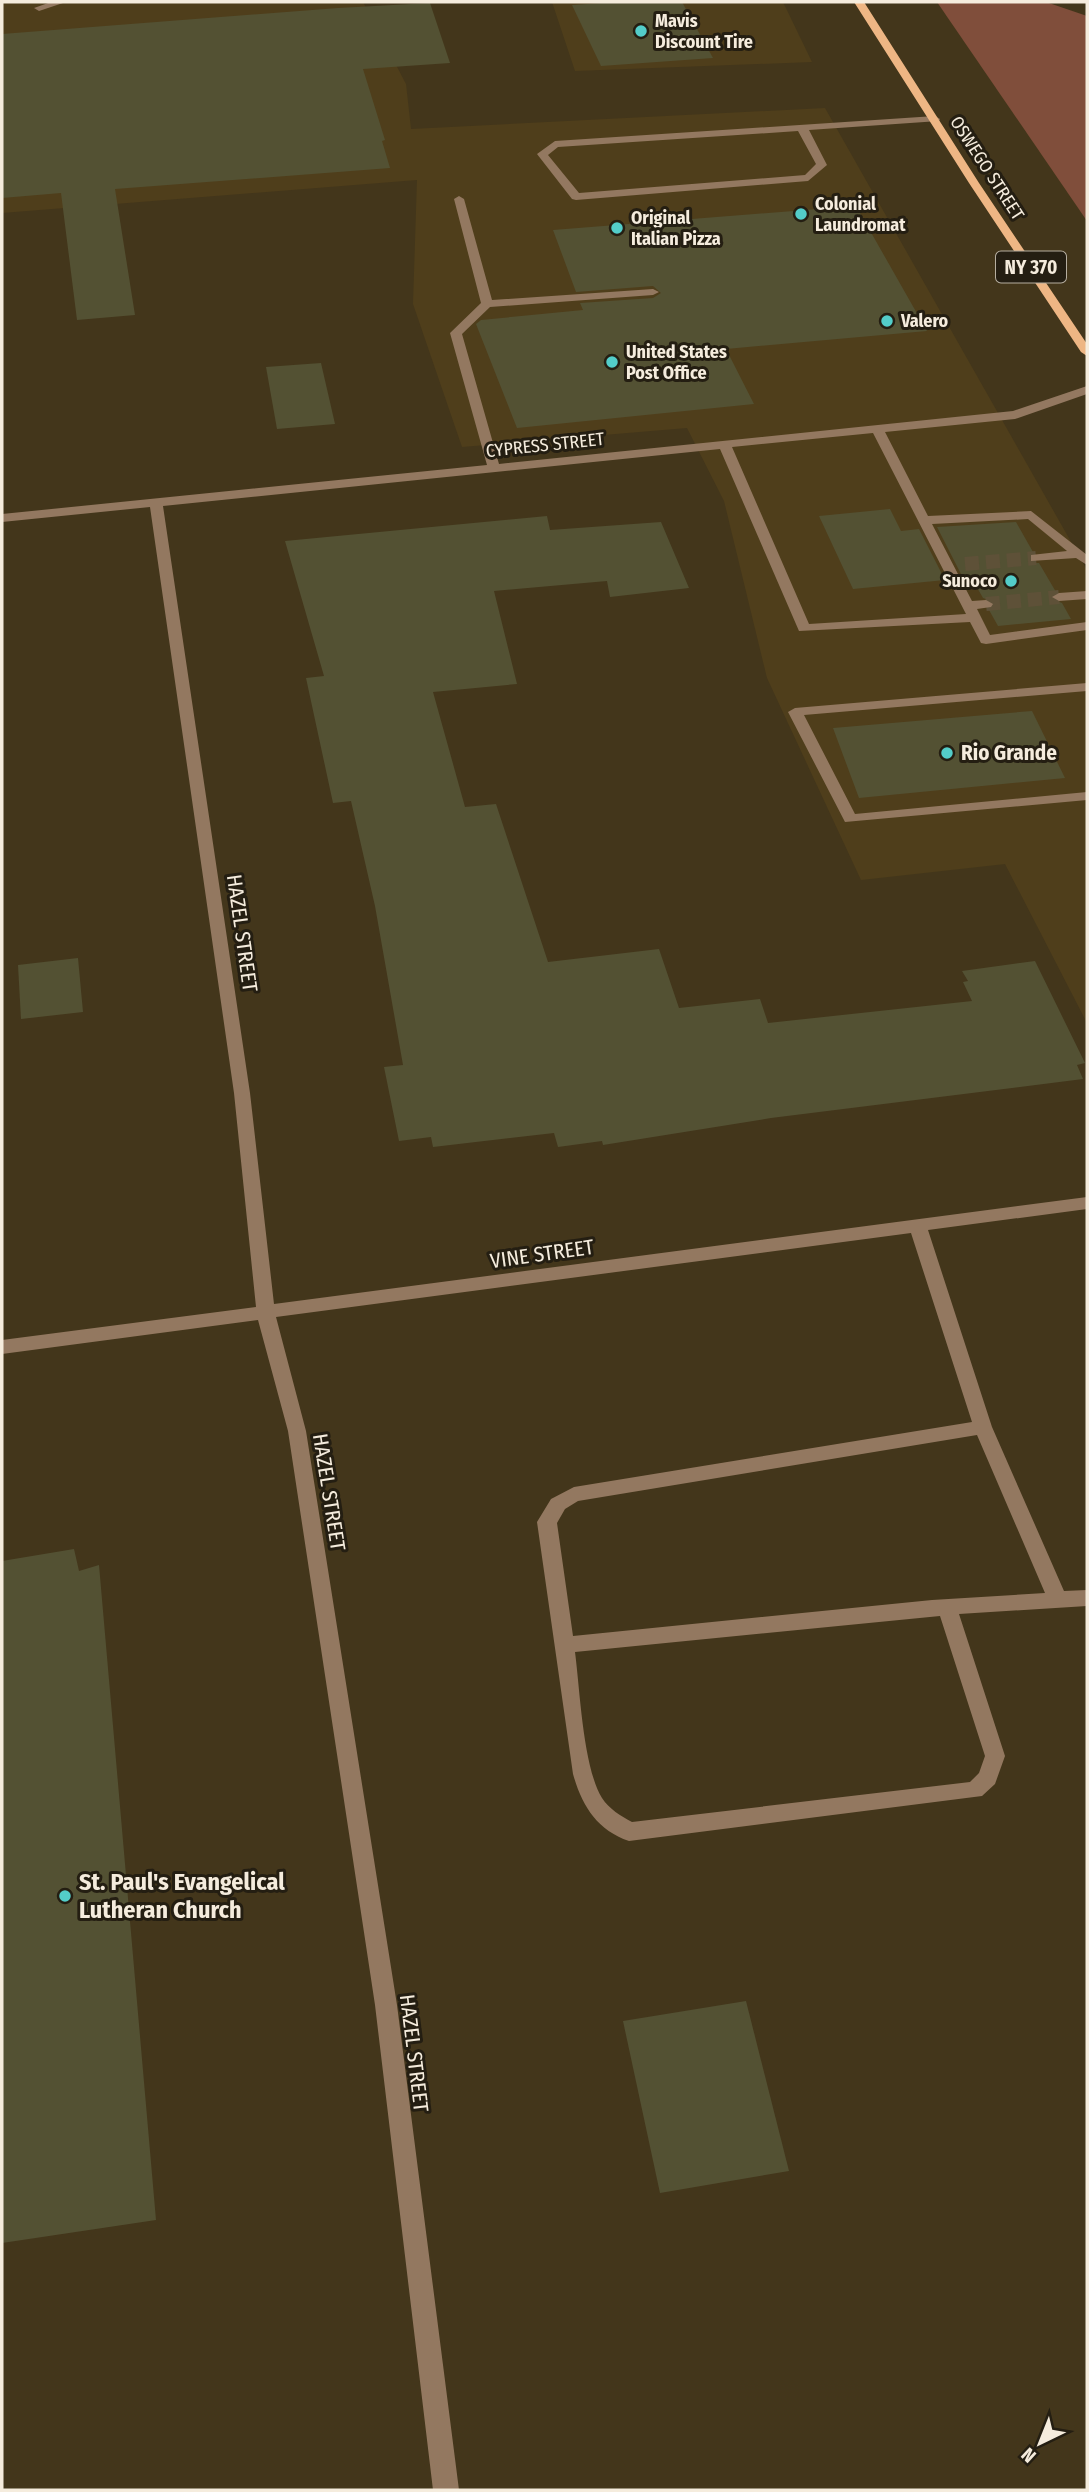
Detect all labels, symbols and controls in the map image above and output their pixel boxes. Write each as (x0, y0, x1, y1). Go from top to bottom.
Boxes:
place label: Mavis Discount Tire (655, 10, 753, 53)
marker: Mavis Discount Tire (633, 23, 649, 39)
street label: OSWEGO STREET (945, 112, 1029, 225)
place label: Colonial Laundromat (815, 193, 906, 236)
marker: Colonial Laundromat (793, 206, 809, 222)
place label: Original Italian Pizza (631, 207, 721, 250)
marker: Original Italian Pizza (609, 220, 625, 236)
road number: NY 370 (996, 252, 1066, 282)
place label: Valero (900, 310, 949, 332)
marker: Valero (879, 313, 895, 329)
place label: United States Post Office (626, 341, 727, 384)
marker: United States Post Office (604, 354, 620, 370)
street label: CYPRESS STREET (485, 428, 606, 462)
place label: Sunoco (942, 570, 997, 592)
marker: Sunoco (1003, 573, 1019, 589)
place label: Rio Grande (961, 740, 1057, 766)
marker: Rio Grande (939, 745, 955, 761)
street label: HAZEL STREET (221, 873, 263, 994)
street label: VINE STREET (489, 1234, 596, 1274)
street label: HAZEL STREET (307, 1432, 351, 1553)
place label: St. Paul's Evangelical Lutheran Church (79, 1868, 285, 1924)
marker: St. Paul's Evangelical Lutheran Church (57, 1888, 73, 1904)
street label: HAZEL STREET (394, 1993, 434, 2114)
north arrow (1005, 2408, 1075, 2478)
text: N (1017, 2443, 1041, 2467)

